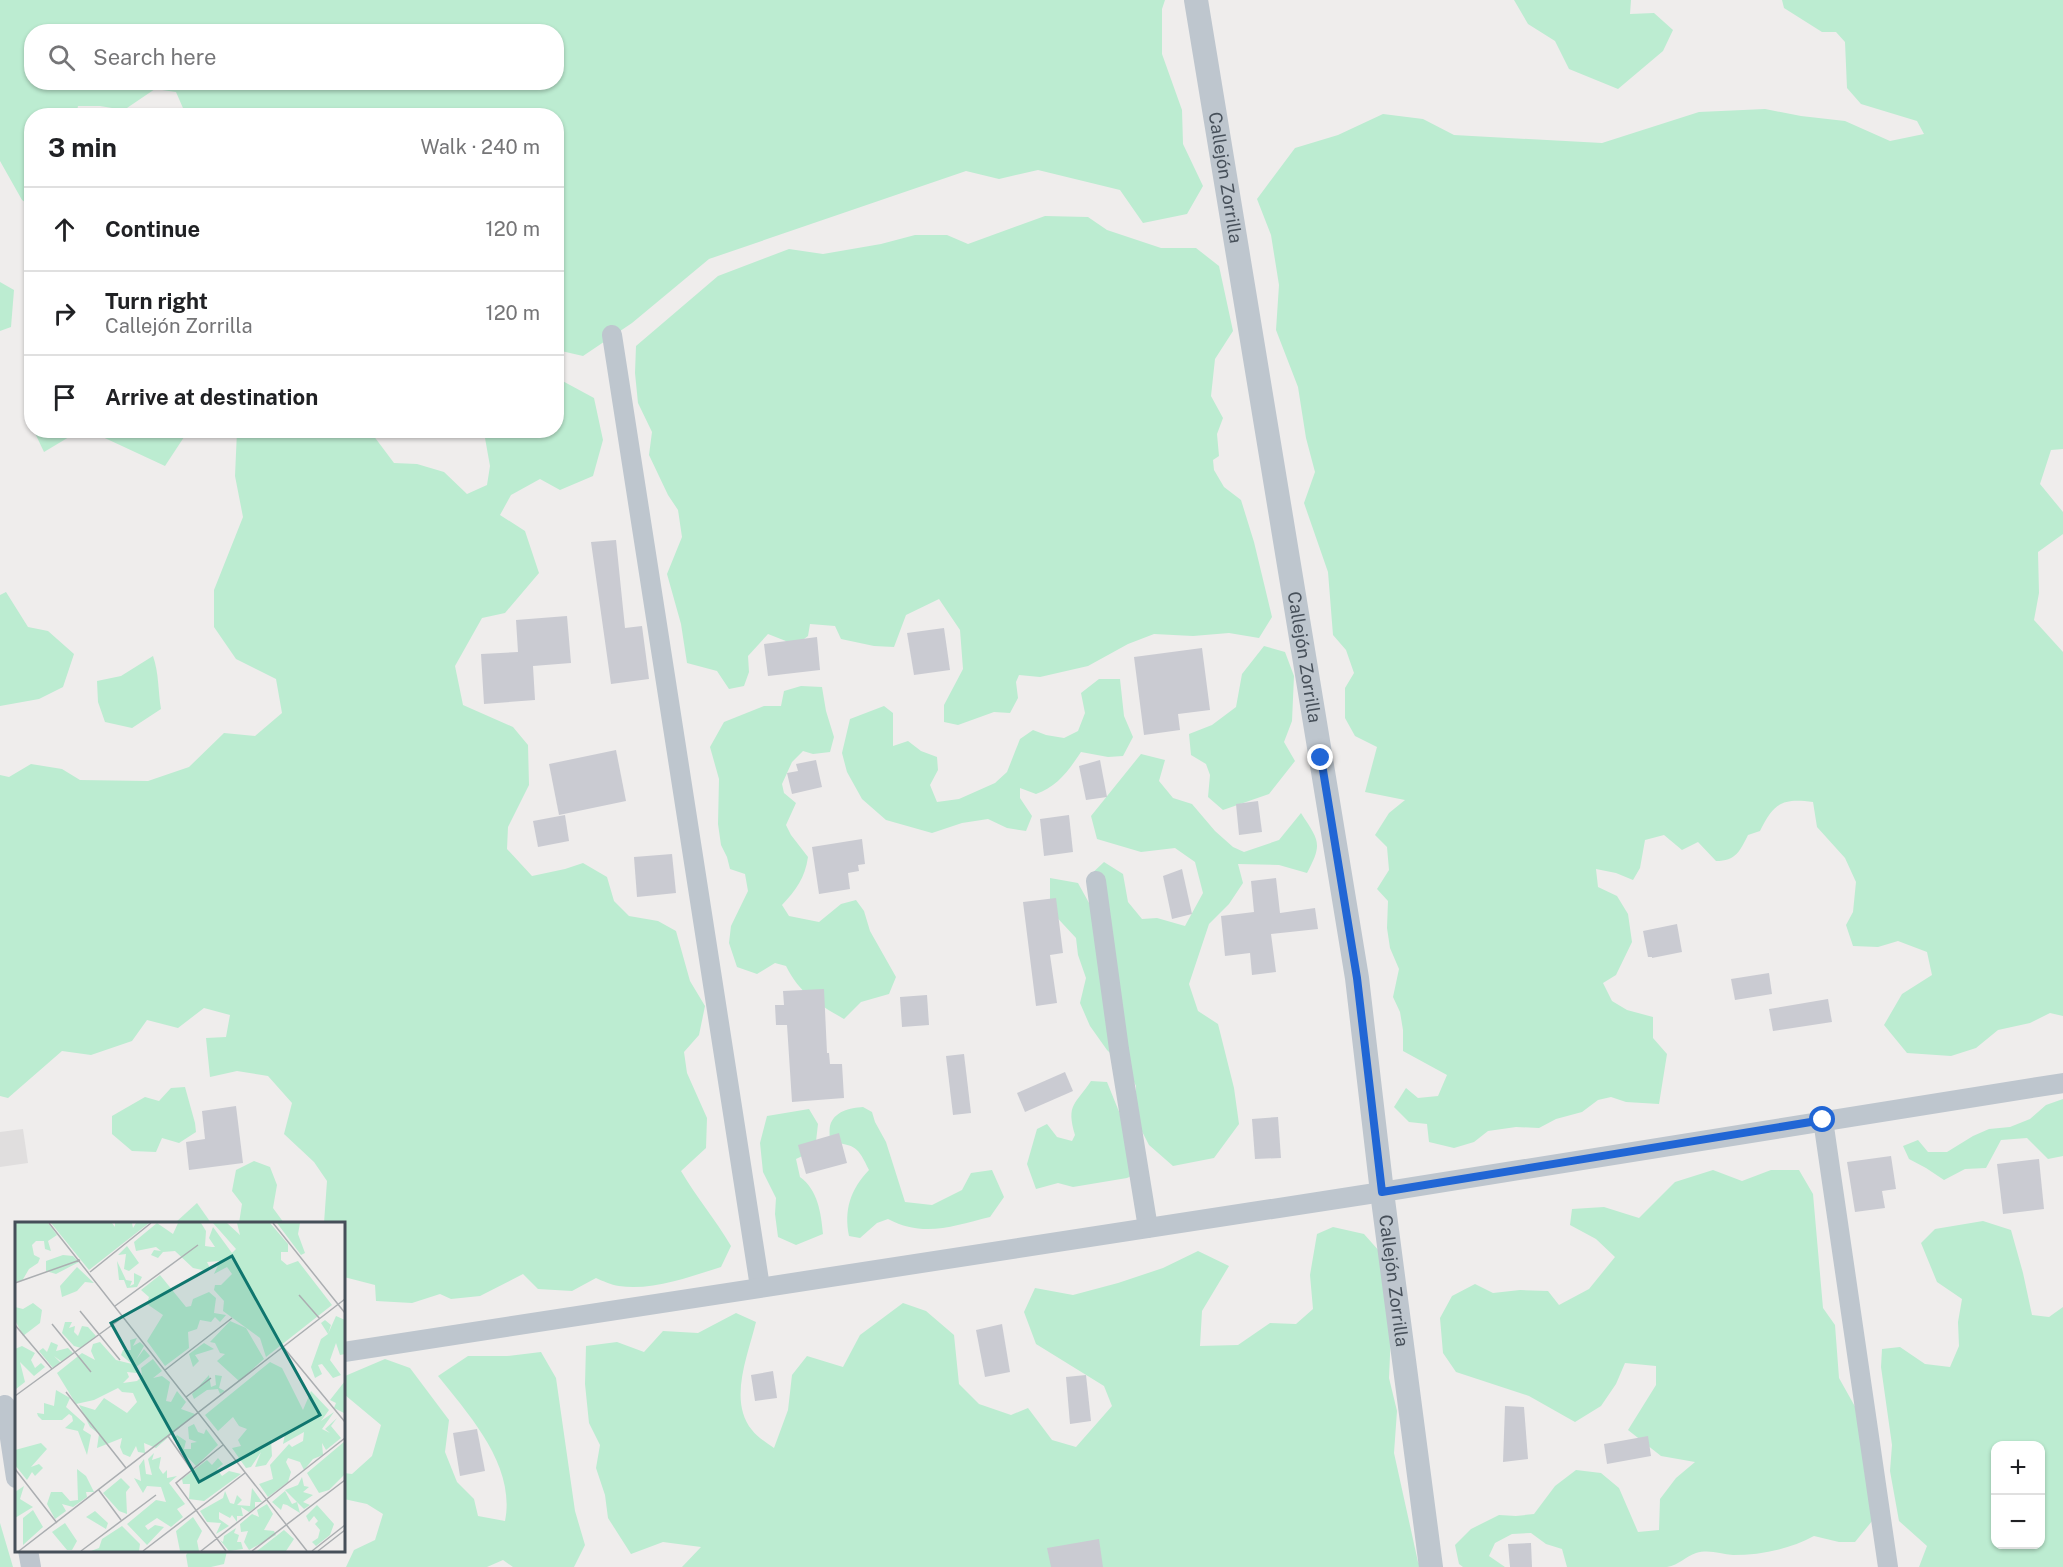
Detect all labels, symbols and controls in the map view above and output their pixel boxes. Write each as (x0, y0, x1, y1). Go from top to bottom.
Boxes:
search box (24, 24, 564, 90)
icon: search (45, 41, 78, 74)
text: Search here (93, 44, 217, 70)
street label: Callejón Zorrilla (1205, 110, 1247, 245)
text: 3 min (48, 132, 117, 163)
text: Walk · 240 m (420, 135, 540, 159)
icon: ahead (48, 213, 81, 246)
text: Continue (105, 216, 200, 242)
text: 120 m (486, 217, 540, 241)
text: Turn right (105, 288, 208, 314)
icon: right (48, 297, 81, 330)
text: 120 m (486, 301, 540, 325)
text: Callejón Zorrilla (105, 314, 253, 338)
icon: arrive (48, 381, 81, 414)
text: Arrive at destination (105, 384, 318, 410)
street label: Callejón Zorrilla (1284, 590, 1326, 724)
route end (1307, 744, 1333, 770)
route start (1809, 1106, 1835, 1132)
street label: Callejón Zorrilla (1375, 1213, 1413, 1348)
inset map (15, 1222, 345, 1552)
map controls (1991, 1441, 2045, 1549)
button: + (1991, 1441, 2045, 1495)
button: − (1991, 1495, 2045, 1549)

